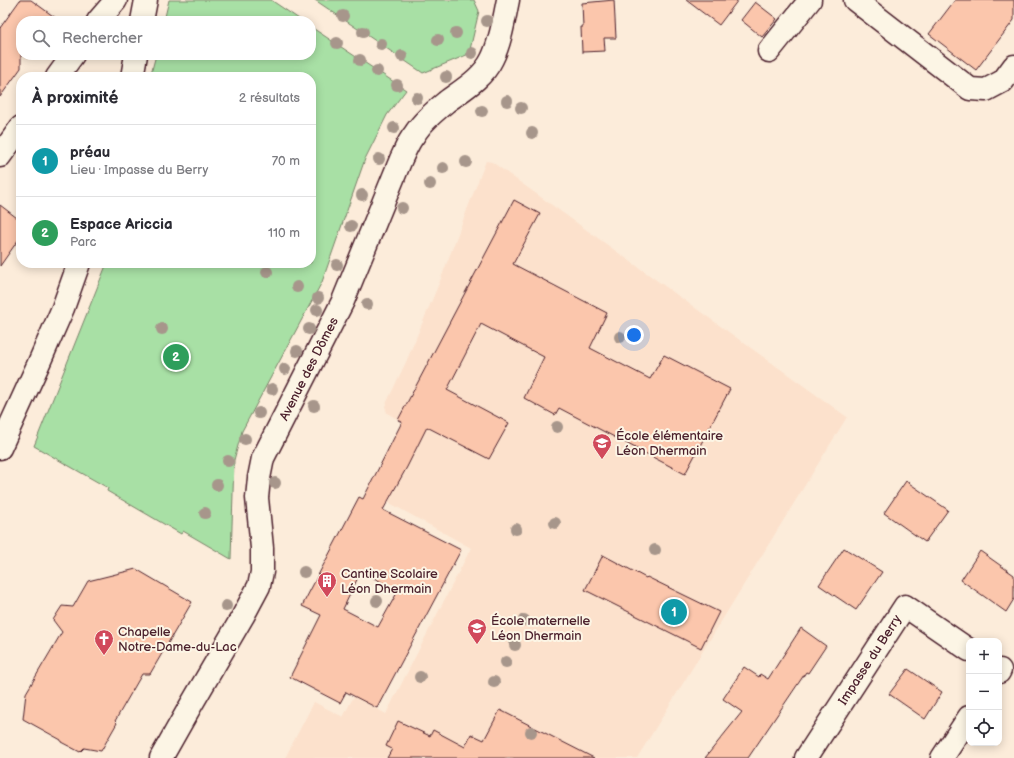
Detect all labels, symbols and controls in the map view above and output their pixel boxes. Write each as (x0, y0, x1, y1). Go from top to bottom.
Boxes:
search box (16, 16, 316, 60)
icon: search (30, 27, 52, 49)
text: Rechercher (62, 29, 142, 48)
text: À proximité (32, 88, 118, 108)
text: 2 résultats (239, 90, 300, 106)
text: préau (70, 143, 110, 162)
text: 1 (42, 153, 48, 169)
text: 70 m (272, 153, 300, 169)
text: Lieu · Impasse du Berry (70, 162, 208, 178)
text: Espace Ariccia (70, 215, 173, 234)
text: 2 (41, 225, 49, 241)
text: 110 m (268, 225, 300, 241)
text: Parc (70, 234, 96, 250)
street label: Avenue des Dômes (276, 314, 342, 423)
your location (624, 325, 644, 345)
pin: 2 (163, 342, 189, 372)
place label: École élémentaire Léon Dhermain (616, 428, 723, 459)
school or university icon: École élémentaire Léon Dhermain (591, 432, 613, 460)
place label: Cantine Scolaire Léon Dhermain (341, 566, 438, 597)
building icon: Cantine Scolaire Léon Dhermain (316, 570, 338, 598)
pin: 1 (661, 597, 687, 627)
street label: Impasse du Berry (835, 612, 905, 708)
place label: École maternelle Léon Dhermain (491, 613, 590, 644)
school or university icon: École maternelle Léon Dhermain (466, 617, 488, 645)
place label: Chapelle Notre-Dame-du-Lac (118, 624, 237, 655)
church icon: Chapelle Notre-Dame-du-Lac (93, 628, 115, 656)
map controls (966, 638, 1002, 746)
button: + (966, 638, 1002, 674)
button: − (966, 674, 1002, 710)
button: locate (966, 710, 1002, 746)

